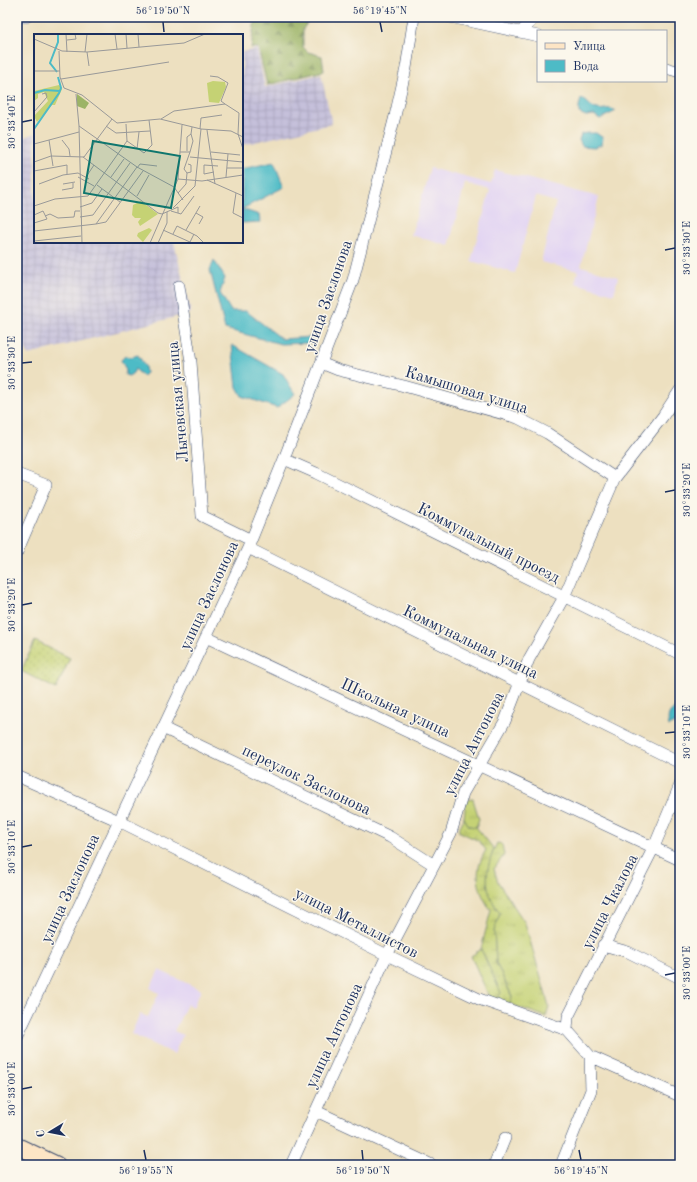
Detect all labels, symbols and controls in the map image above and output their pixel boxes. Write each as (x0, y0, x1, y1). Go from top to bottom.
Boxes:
text: 56°19'50"N (136, 6, 191, 16)
text: 56°19'45"N (353, 6, 408, 16)
legend (537, 30, 667, 82)
inset map (34, 34, 243, 243)
text: Улица (573, 41, 606, 53)
text: Вода (573, 61, 599, 73)
text: 30°33'40"E (7, 95, 17, 149)
text: 30°33'30"E (682, 221, 692, 275)
street label: улица Заслонова (302, 238, 356, 355)
text: 30°33'30"E (7, 336, 17, 390)
street label: Лычевская улица (166, 340, 192, 463)
street label: Камышовая улица (403, 365, 530, 417)
text: 30°33'20"E (682, 463, 692, 517)
street label: Коммунальный проезд (414, 501, 562, 587)
street label: улица Заслонова (178, 539, 242, 653)
text: 30°33'20"E (7, 578, 17, 632)
street label: Коммунальная улица (400, 603, 540, 683)
street label: Школьная улица (338, 676, 452, 741)
street label: улица Антонова (442, 689, 508, 798)
text: 30°33'10"E (682, 705, 692, 759)
street label: переулок Заслонова (239, 743, 373, 819)
text: 30°33'10"E (7, 820, 17, 874)
street label: улица Заслонова (39, 832, 103, 946)
street label: улица Чкалова (580, 852, 642, 952)
street label: улица Металлистов (292, 886, 421, 962)
text: 30°33'00"E (682, 946, 692, 1000)
street label: улица Антонова (303, 981, 366, 1091)
text: 30°33'00"E (7, 1062, 17, 1116)
north arrow (30, 1112, 70, 1152)
text: С (36, 1129, 48, 1138)
text: 56°19'55"N (119, 1166, 174, 1176)
text: 56°19'50"N (336, 1166, 391, 1176)
text: 56°19'45"N (554, 1166, 609, 1176)

